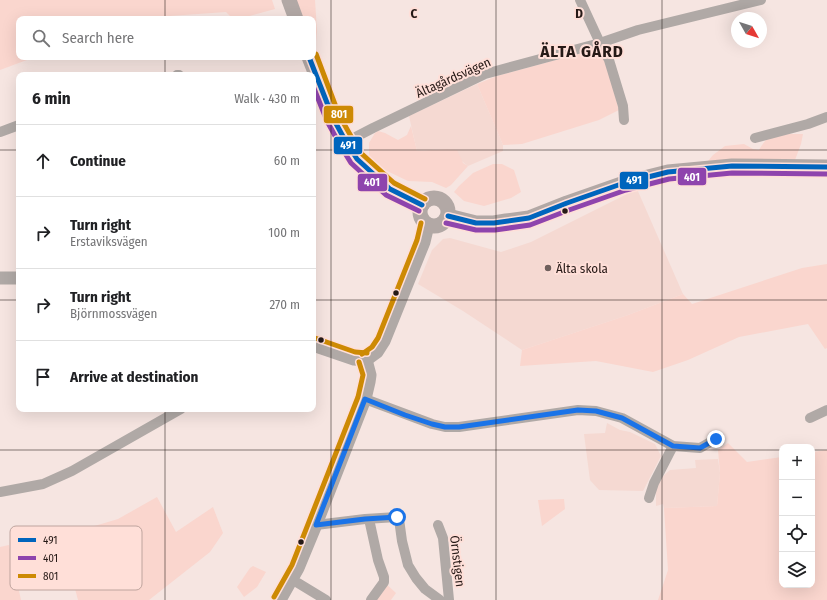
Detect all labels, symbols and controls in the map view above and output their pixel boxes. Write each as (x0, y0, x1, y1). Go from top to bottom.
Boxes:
text: C (411, 6, 418, 21)
text: D (575, 6, 583, 21)
north arrow (731, 12, 767, 48)
search box (16, 16, 316, 60)
icon: search (30, 27, 52, 49)
text: Search here (62, 29, 134, 47)
district label: ÄLTA GÅRD (539, 40, 624, 62)
street label: Ältagårdsvägen (413, 54, 493, 101)
text: 6 min (32, 88, 71, 109)
text: Walk · 430 m (234, 91, 300, 106)
line badge: 801 (323, 105, 354, 124)
text: 801 (331, 108, 347, 121)
line badge: 491 (333, 136, 363, 155)
text: 491 (340, 139, 356, 152)
icon: ahead (32, 150, 54, 172)
text: Continue (70, 152, 126, 170)
text: 60 m (274, 153, 300, 168)
line badge: 401 (677, 167, 707, 186)
line badge: 491 (619, 171, 649, 190)
text: 401 (684, 171, 700, 184)
line badge: 401 (357, 173, 388, 192)
text: 491 (626, 174, 642, 187)
text: 401 (364, 176, 380, 189)
unlabelled marker (560, 206, 570, 216)
text: Turn right (70, 216, 131, 234)
icon: right (32, 222, 54, 244)
text: 100 m (268, 225, 300, 240)
text: Erstaviksvägen (70, 234, 148, 249)
place label: Älta skola (556, 261, 608, 276)
marker: Älta skola (543, 263, 553, 273)
text: Turn right (70, 288, 131, 306)
unlabelled marker (391, 288, 401, 298)
icon: right (32, 294, 54, 316)
text: 270 m (269, 297, 300, 312)
text: Björnmossvägen (70, 306, 157, 321)
unlabelled marker (316, 335, 326, 345)
icon: arrive (32, 366, 54, 388)
text: Arrive at destination (70, 368, 198, 386)
route end (707, 430, 725, 448)
map controls (779, 444, 815, 588)
button: + (779, 444, 815, 480)
button: − (779, 480, 815, 516)
route start (388, 508, 406, 526)
button: locate (779, 516, 815, 552)
legend (10, 526, 142, 590)
text: 491 (43, 534, 58, 547)
street label: Örnstigen (447, 534, 469, 588)
unlabelled marker (296, 537, 306, 547)
text: 401 (43, 552, 58, 565)
button: layers (779, 552, 815, 588)
text: 801 (43, 570, 58, 583)

